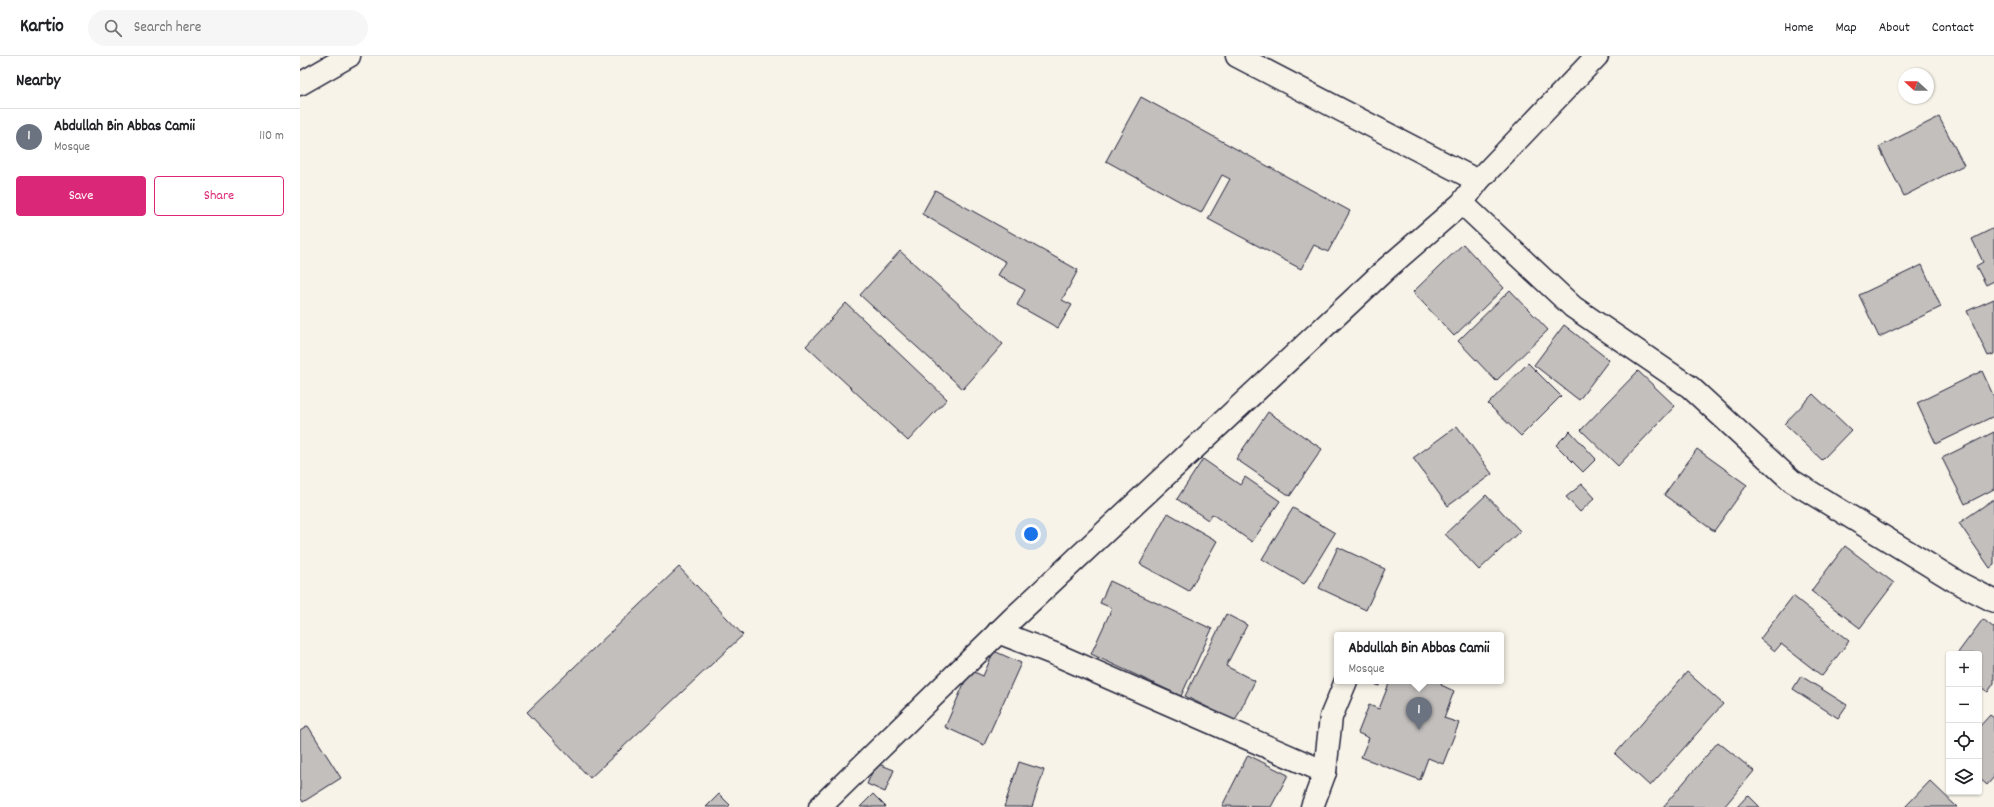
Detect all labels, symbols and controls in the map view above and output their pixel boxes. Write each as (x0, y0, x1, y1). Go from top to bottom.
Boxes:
search box (88, 10, 368, 46)
text: Kartio (20, 14, 64, 41)
icon: search (102, 17, 124, 39)
text: Search here (134, 17, 201, 39)
text: Home (1784, 18, 1813, 38)
text: Map (1835, 18, 1857, 38)
text: About (1879, 18, 1910, 38)
text: Contact (1932, 18, 1974, 38)
north arrow (1898, 68, 1934, 104)
text: Nearby (16, 70, 60, 94)
text: Abdullah Bin Abbas Camii (54, 116, 195, 138)
text: 1 (28, 127, 30, 146)
text: 110 m (259, 127, 284, 146)
text: Mosque (54, 138, 90, 157)
button: Save (16, 176, 146, 216)
button: Share (154, 176, 284, 216)
your location (1021, 524, 1041, 544)
popup (1334, 632, 1504, 684)
text: Abdullah Bin Abbas Camii (1348, 638, 1490, 660)
map controls (1946, 651, 1982, 795)
button: + (1946, 651, 1982, 687)
text: Mosque (1348, 660, 1384, 679)
button: − (1946, 687, 1982, 723)
pin: 1 (1406, 697, 1432, 730)
button: locate (1946, 723, 1982, 759)
button: layers (1946, 759, 1982, 795)

